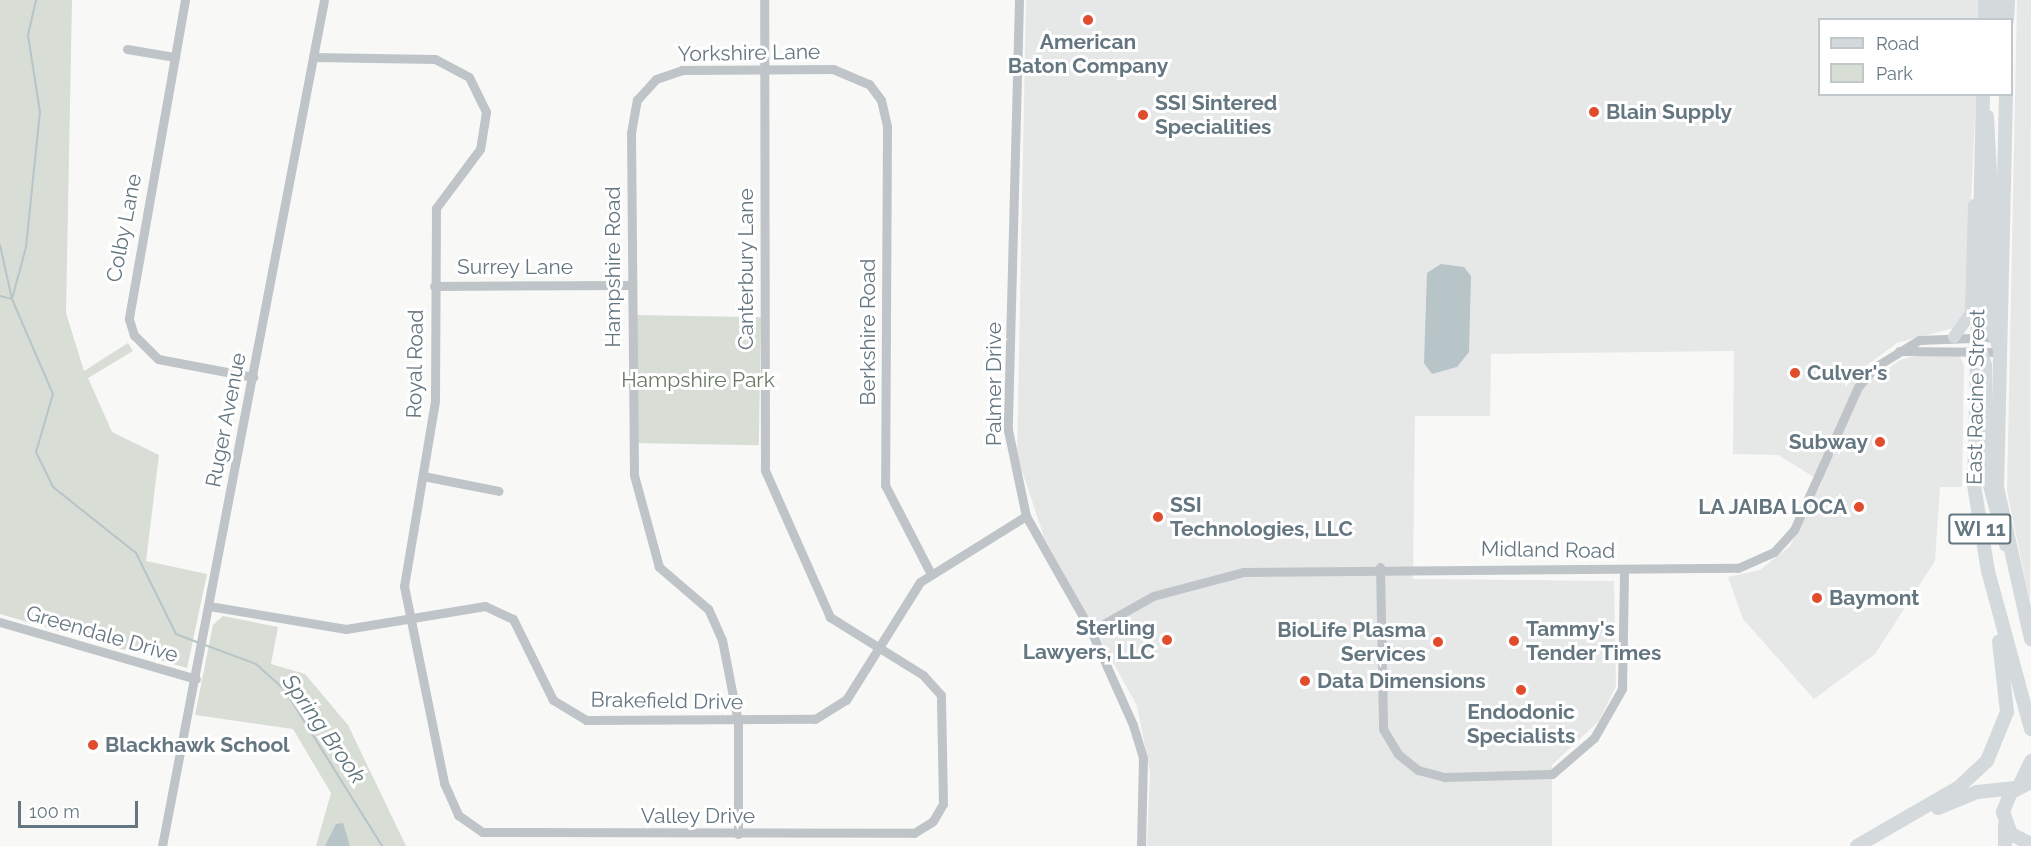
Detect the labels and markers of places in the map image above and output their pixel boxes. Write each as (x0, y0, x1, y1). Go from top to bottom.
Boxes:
marker: American Baton Company (1081, 13, 1095, 27)
place label: American Baton Company (1008, 29, 1168, 79)
place label: SSI Sintered Specialities (1155, 90, 1277, 140)
place label: Blain Supply (1606, 99, 1732, 125)
marker: Blain Supply (1587, 105, 1601, 119)
marker: SSI Sintered Specialities (1136, 108, 1150, 122)
place label: Culver's (1807, 360, 1887, 386)
marker: Culver's (1788, 366, 1802, 380)
place label: Subway (1789, 429, 1868, 455)
marker: Subway (1873, 435, 1887, 449)
place label: SSI Technologies, LLC (1170, 492, 1353, 542)
place label: LA JAIBA LOCA (1696, 494, 1847, 520)
marker: LA JAIBA LOCA (1852, 500, 1866, 514)
marker: SSI Technologies, LLC (1151, 510, 1165, 524)
place label: Baymont (1829, 585, 1919, 611)
marker: Baymont (1810, 591, 1824, 605)
place label: Sterling Lawyers, LLC (1023, 615, 1155, 665)
place label: Tammy's Tender Times (1526, 616, 1662, 666)
place label: BioLife Plasma Services (1277, 617, 1426, 667)
marker: Sterling Lawyers, LLC (1160, 633, 1174, 647)
marker: Tammy's Tender Times (1507, 634, 1521, 648)
marker: BioLife Plasma Services (1431, 635, 1445, 649)
place label: Data Dimensions (1317, 668, 1486, 694)
marker: Data Dimensions (1298, 674, 1312, 688)
marker: Endodonic Specialists (1514, 683, 1528, 697)
place label: Endodonic Specialists (1467, 699, 1575, 749)
place label: Blackhawk School (105, 732, 290, 758)
marker: Blackhawk School (86, 738, 100, 752)

